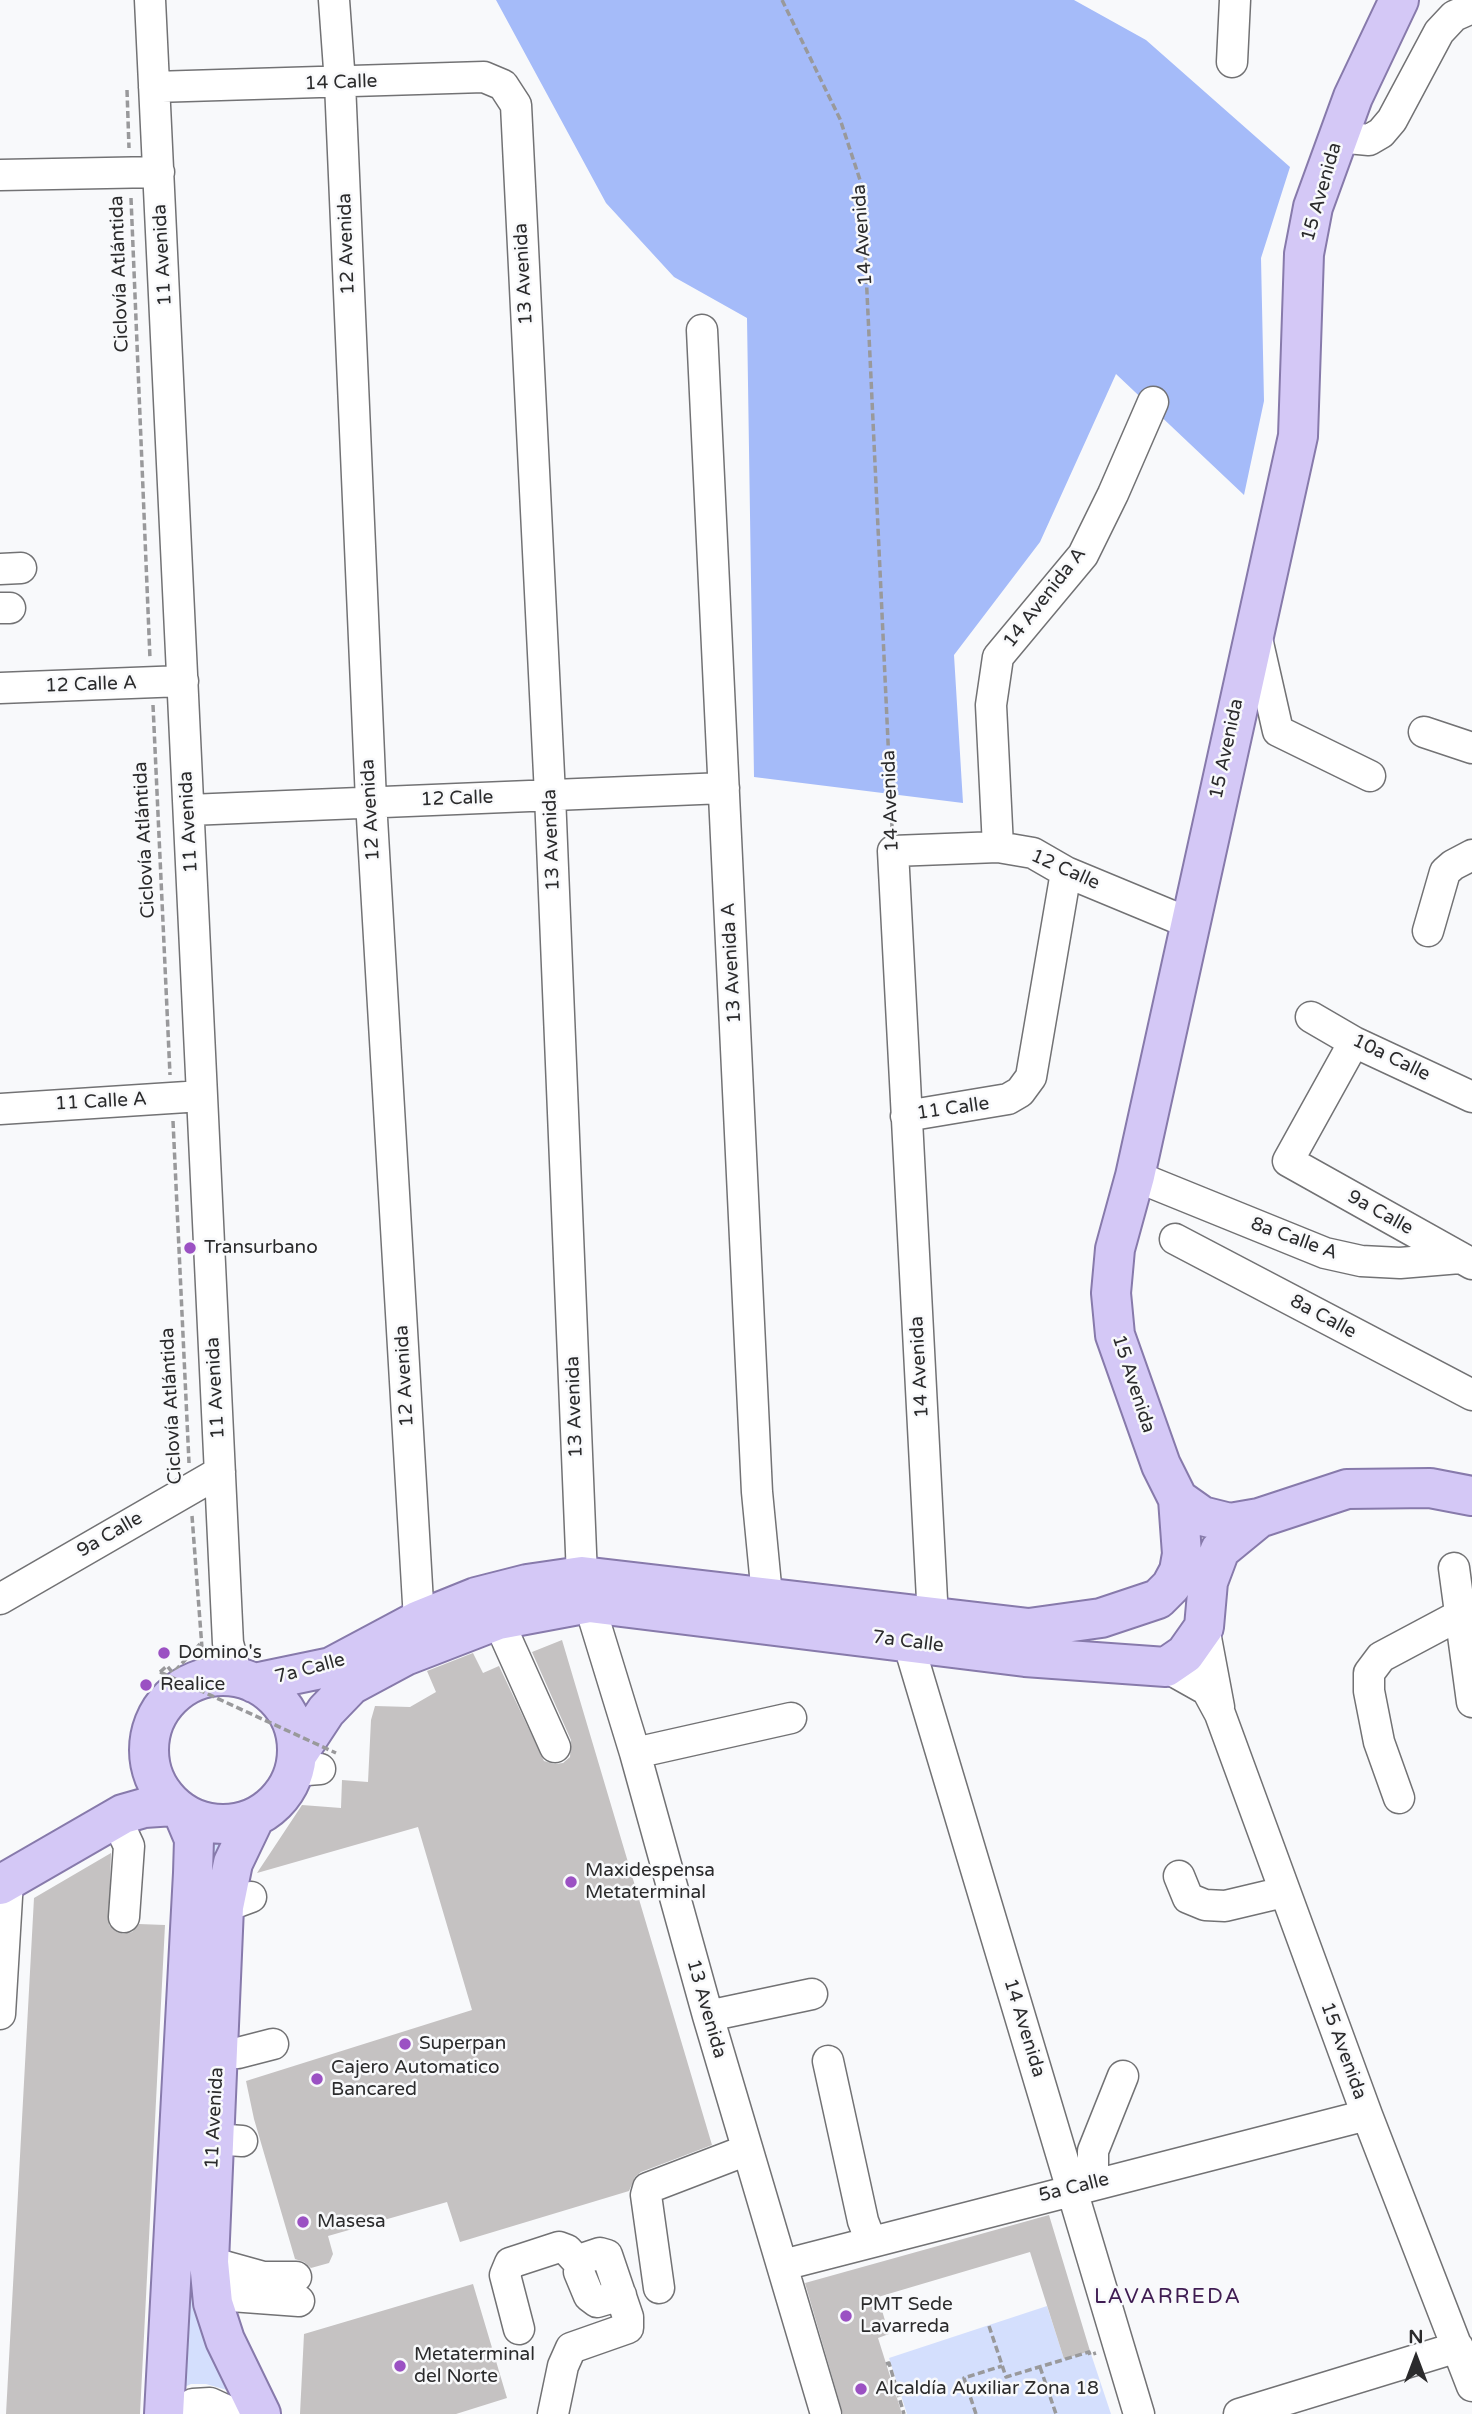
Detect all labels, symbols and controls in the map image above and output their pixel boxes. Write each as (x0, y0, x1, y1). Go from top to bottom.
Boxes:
street label: 14 Calle (304, 70, 378, 96)
street label: 15 Avenida (1297, 140, 1347, 244)
street label: 14 Avenida (848, 183, 878, 287)
street label: 12 Avenida (334, 193, 360, 295)
street label: Ciclovía Atlántida (106, 195, 134, 353)
street label: 11 Avenida (149, 203, 177, 307)
street label: 13 Avenida (510, 222, 538, 326)
street label: 14 Avenida A (999, 543, 1091, 653)
street label: 12 Calle A (45, 672, 137, 698)
street label: 15 Avenida (1205, 697, 1249, 801)
street label: 14 Avenida (878, 750, 904, 852)
street label: 12 Avenida (357, 758, 385, 862)
street label: Ciclovía Atlántida (130, 761, 160, 919)
street label: 11 Avenida (175, 770, 203, 874)
street label: 12 Calle (420, 786, 494, 812)
street label: 13 Avenida (539, 789, 565, 891)
street label: 12 Calle (1027, 845, 1103, 895)
street label: 13 Avenida A (717, 902, 747, 1024)
street label: 10a Calle (1348, 1029, 1434, 1087)
street label: 11 Calle A (54, 1088, 148, 1116)
street label: 11 Calle (915, 1093, 991, 1125)
street label: 9a Calle (1343, 1186, 1417, 1240)
street label: 8a Calle A (1247, 1213, 1341, 1265)
place label: Transurbano (204, 1237, 318, 1259)
marker: Transurbano (182, 1240, 198, 1256)
street label: 8a Calle (1286, 1290, 1360, 1344)
street label: 14 Avenida (906, 1315, 934, 1419)
street label: 12 Avenida (391, 1324, 419, 1428)
street label: Ciclovía Atlántida (157, 1327, 187, 1485)
street label: 15 Avenida (1106, 1332, 1160, 1436)
street label: 11 Avenida (202, 1336, 230, 1440)
street label: 13 Avenida (562, 1356, 588, 1458)
street label: 9a Calle (73, 1507, 147, 1563)
street label: 7a Calle (871, 1626, 945, 1658)
place label: Domino's (178, 1642, 262, 1664)
marker: Domino's (156, 1645, 172, 1661)
street label: 7a Calle (272, 1649, 348, 1689)
place label: Realice (160, 1674, 225, 1696)
marker: Realice (138, 1677, 154, 1693)
place label: Maxidespensa Metaterminal (585, 1860, 715, 1904)
marker: Maxidespensa Metaterminal (563, 1874, 579, 1890)
street label: 13 Avenida (681, 1957, 731, 2061)
street label: 14 Avenida (998, 1976, 1050, 2080)
street label: 15 Avenida (1315, 1999, 1371, 2103)
place label: Superpan (419, 2033, 506, 2055)
marker: Superpan (397, 2036, 413, 2052)
place label: Cajero Automatico Bancared (331, 2057, 500, 2101)
street label: 11 Avenida (201, 2066, 229, 2170)
marker: Cajero Automatico Bancared (309, 2071, 325, 2087)
street label: 5a Calle (1036, 2168, 1112, 2208)
place label: Masesa (317, 2211, 386, 2233)
marker: Masesa (295, 2214, 311, 2230)
district label: LAVARREDA (1095, 2284, 1241, 2310)
place label: PMT Sede Lavarreda (860, 2294, 953, 2338)
marker: PMT Sede Lavarreda (838, 2308, 854, 2324)
north arrow (1381, 2323, 1451, 2393)
text: N (1408, 2326, 1424, 2348)
place label: Metaterminal del Norte (414, 2344, 535, 2388)
marker: Metaterminal del Norte (392, 2358, 408, 2374)
place label: Alcaldía Auxiliar Zona 18 (875, 2378, 1099, 2400)
marker: Alcaldía Auxiliar Zona 18 (853, 2381, 869, 2397)

